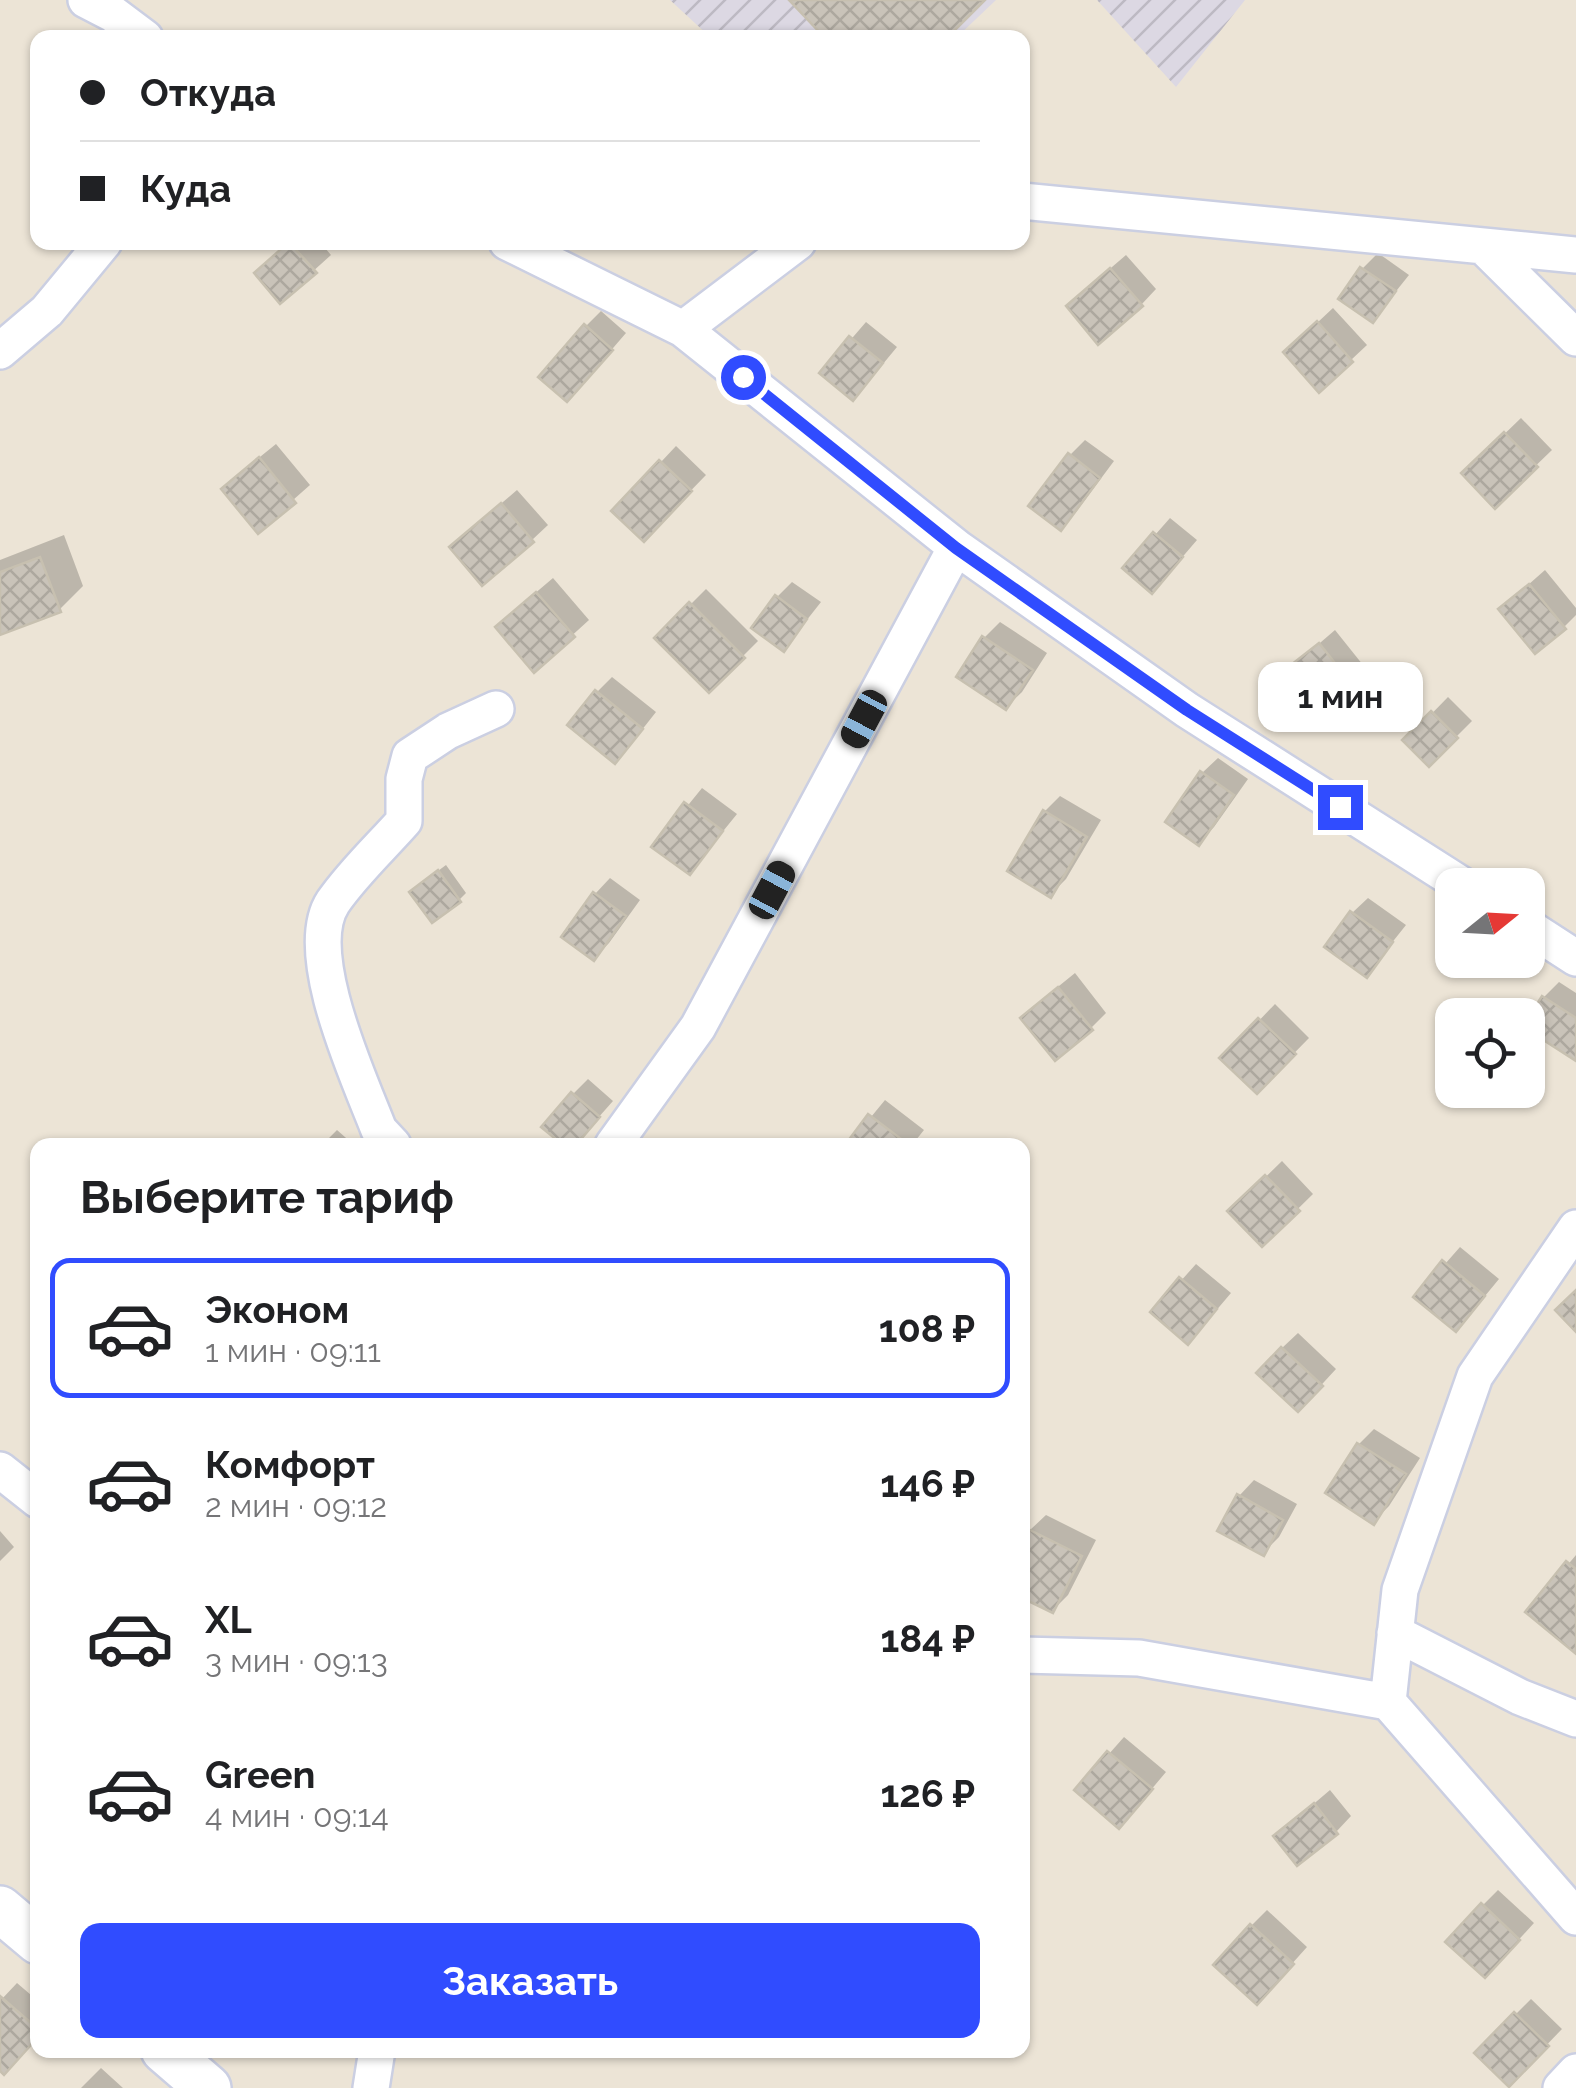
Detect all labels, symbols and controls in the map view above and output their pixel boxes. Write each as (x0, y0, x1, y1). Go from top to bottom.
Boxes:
text: Откуда (140, 70, 276, 115)
text: Куда (140, 166, 231, 211)
route start (721, 355, 766, 400)
callout: 1 мин (1258, 662, 1422, 732)
text: 1 мин (1298, 678, 1383, 715)
car (837, 685, 891, 753)
route end (1318, 785, 1363, 830)
car (745, 856, 799, 924)
north arrow (1435, 868, 1545, 978)
map controls (1435, 868, 1545, 1108)
button: locate (1435, 998, 1545, 1108)
text: Выберите тариф (80, 1171, 454, 1224)
icon: car (85, 1283, 175, 1373)
text: Эконом (205, 1287, 349, 1332)
text: 108 ₽ (879, 1306, 975, 1351)
text: 1 мин · 09:11 (205, 1332, 381, 1369)
icon: car (85, 1438, 175, 1528)
text: Комфорт (205, 1442, 375, 1487)
text: 146 ₽ (880, 1461, 975, 1506)
text: 2 мин · 09:12 (205, 1487, 387, 1524)
icon: car (85, 1593, 175, 1683)
text: XL (205, 1597, 252, 1642)
text: 184 ₽ (880, 1616, 975, 1661)
text: 3 мин · 09:13 (205, 1642, 388, 1679)
icon: car (85, 1748, 175, 1838)
text: Green (205, 1752, 315, 1797)
text: 126 ₽ (881, 1771, 975, 1816)
text: 4 мин · 09:14 (205, 1797, 389, 1834)
button: Заказать (80, 1923, 980, 2038)

